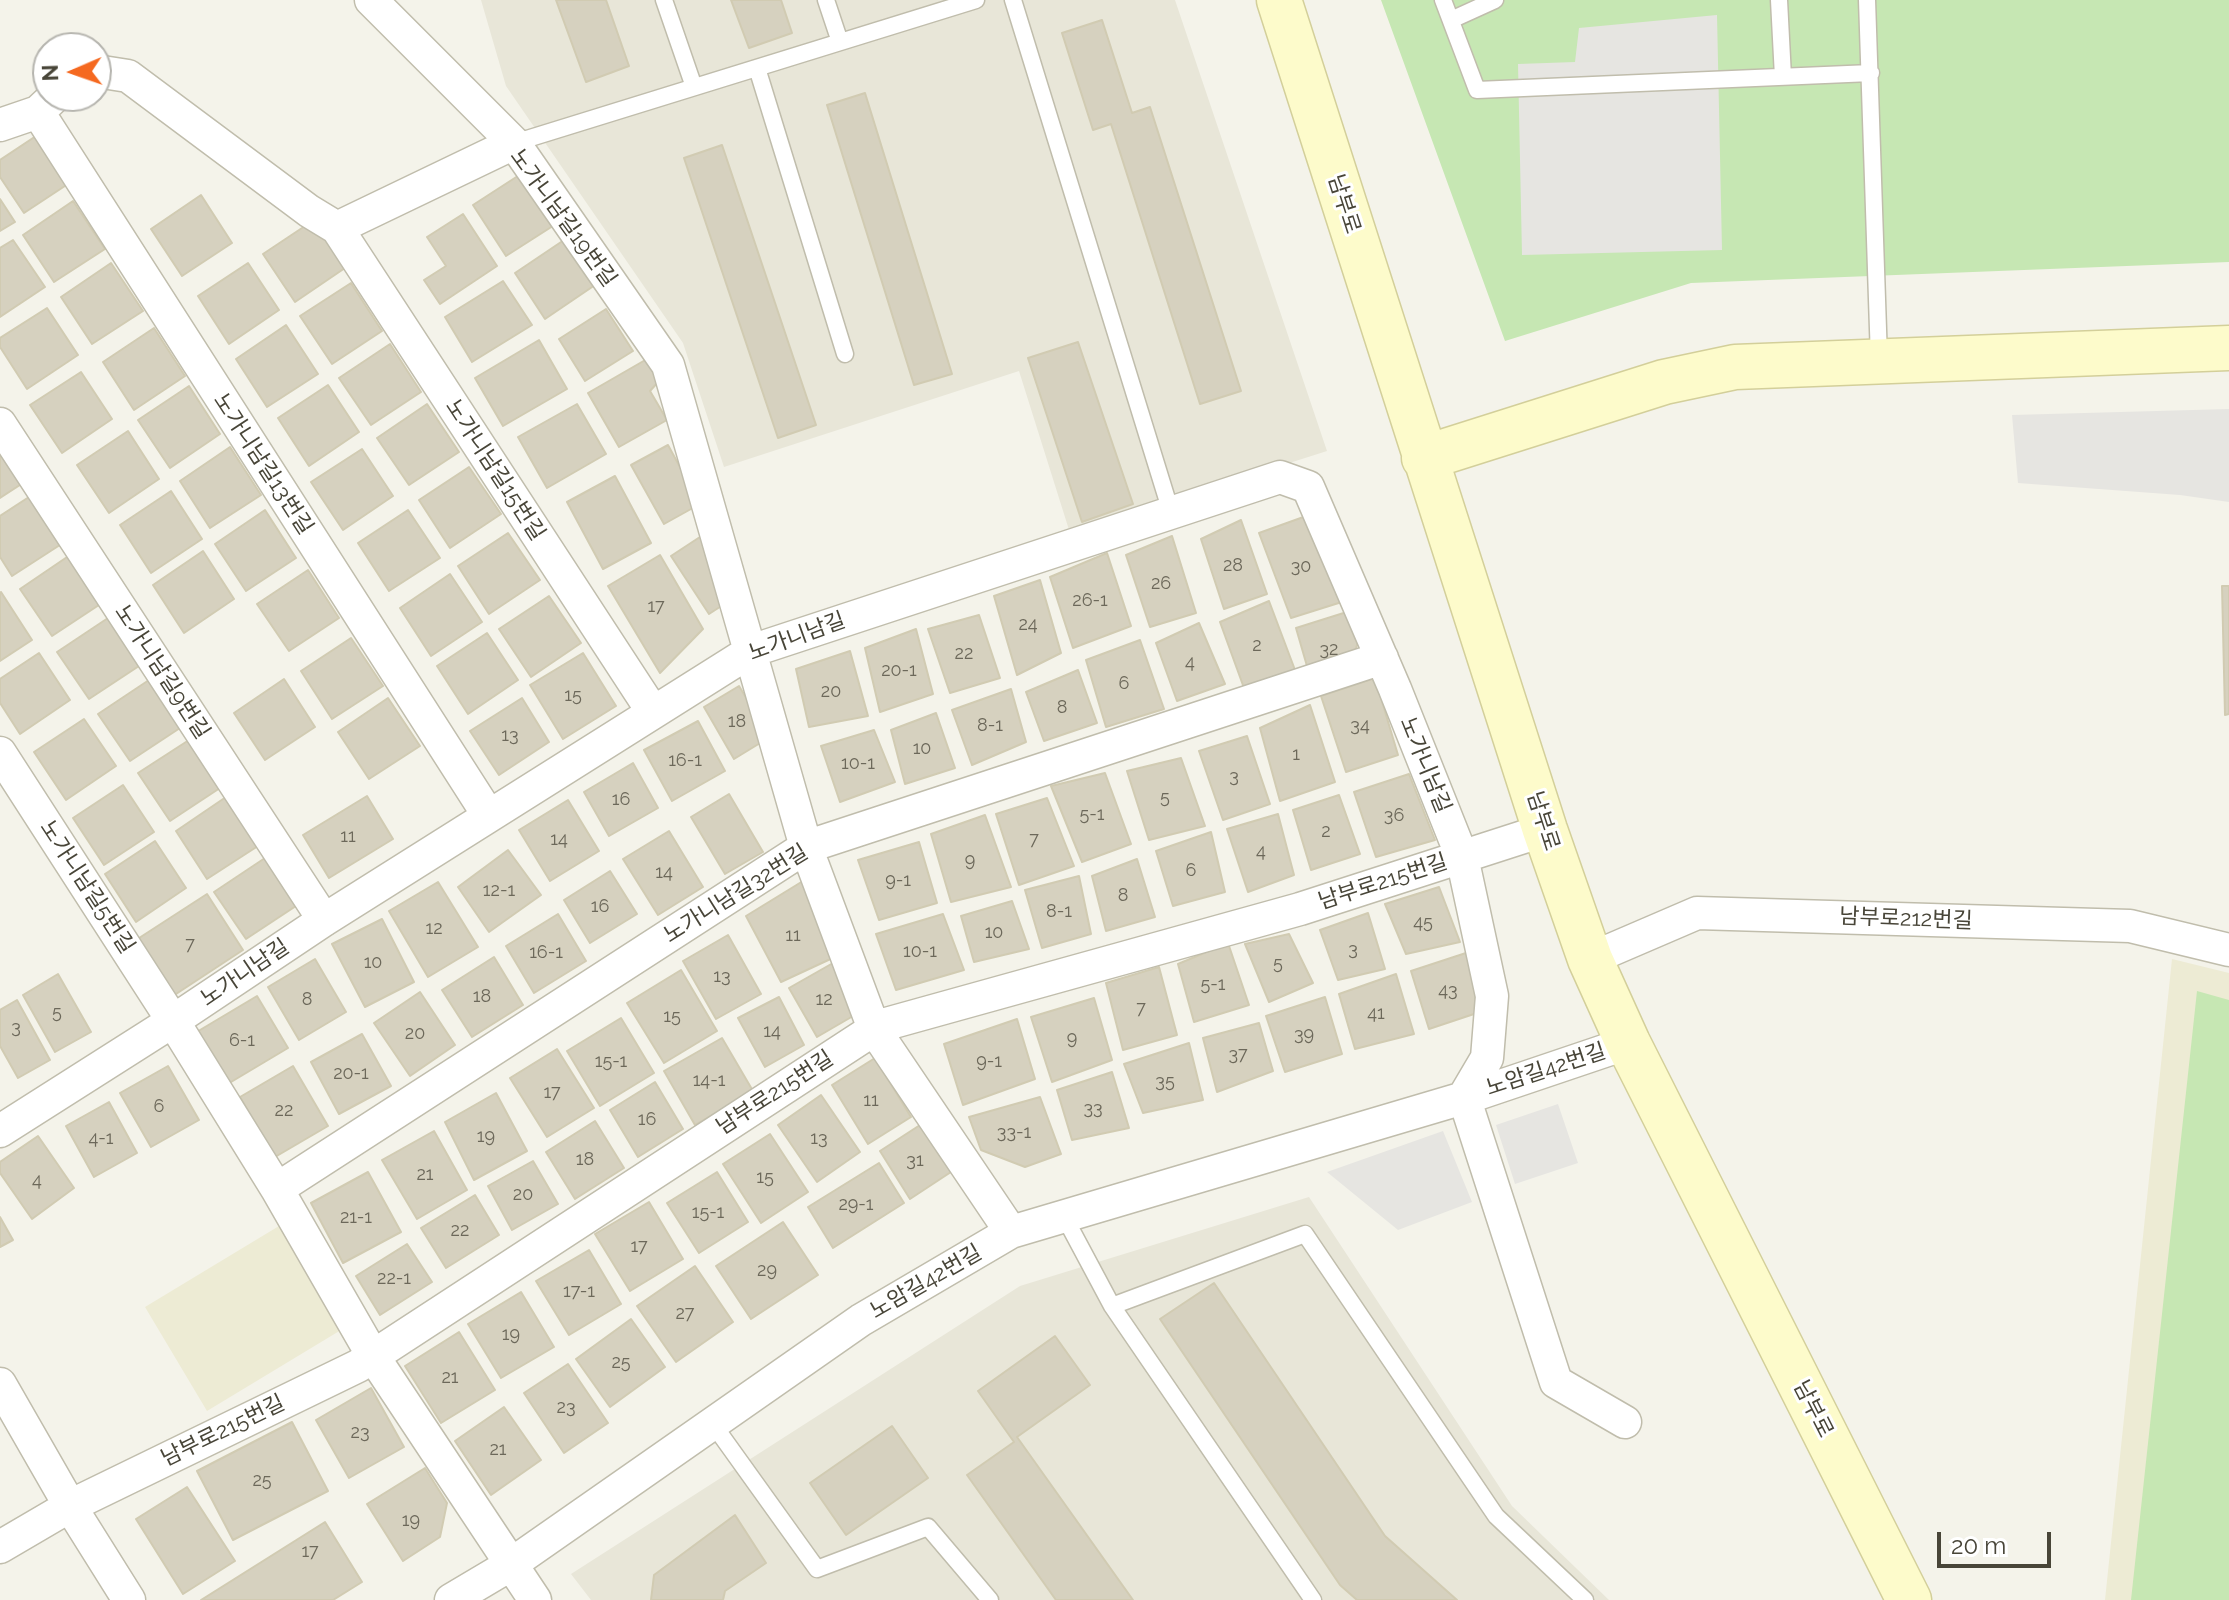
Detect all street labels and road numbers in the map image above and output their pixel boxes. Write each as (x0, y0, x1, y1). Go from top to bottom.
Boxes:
street label: 노가니남길19번길 (504, 144, 622, 292)
street label: 남부로 (1322, 171, 1366, 237)
street label: 노가니남길13번길 (208, 389, 318, 539)
street label: 노가니남길15번길 (440, 394, 550, 546)
street label: 노가니남길9번길 (109, 600, 215, 744)
street label: 노가니남길 (745, 607, 849, 667)
street label: 노가니남길 (1394, 713, 1456, 817)
street label: 남부로 (1521, 788, 1565, 854)
street label: 노가니남길5번길 (34, 815, 140, 959)
street label: 노가니남길32번길 (659, 839, 813, 949)
street label: 남부로215번길 (1315, 849, 1451, 915)
street label: 남부로212번길 (1839, 903, 1973, 935)
street label: 노가니남길 (196, 934, 294, 1012)
street label: 노암길42번길 (1483, 1038, 1609, 1102)
street label: 남부로215번길 (712, 1045, 838, 1141)
street label: 노암길42번길 (865, 1239, 987, 1325)
street label: 남부로 (1787, 1376, 1839, 1442)
street label: 남부로215번길 (157, 1390, 289, 1472)

